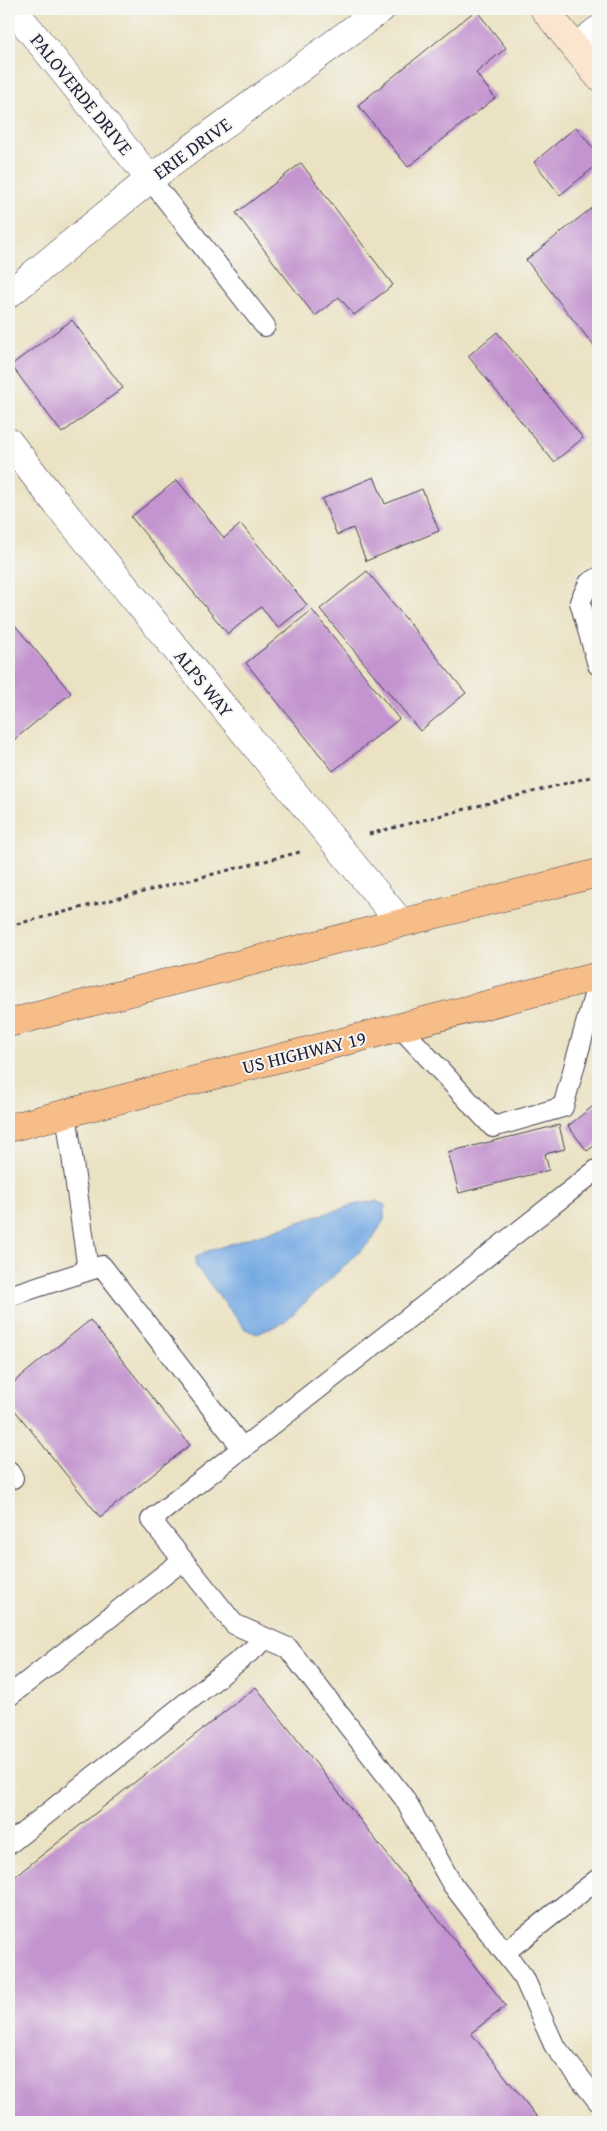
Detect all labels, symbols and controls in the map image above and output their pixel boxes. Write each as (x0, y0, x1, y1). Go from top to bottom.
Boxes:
street label: PALOVERDE DRIVE (24, 27, 140, 161)
street label: ERIE DRIVE (147, 110, 237, 186)
street label: ALPS WAY (168, 643, 241, 724)
street label: US HIGHWAY 19 (239, 1023, 369, 1081)

